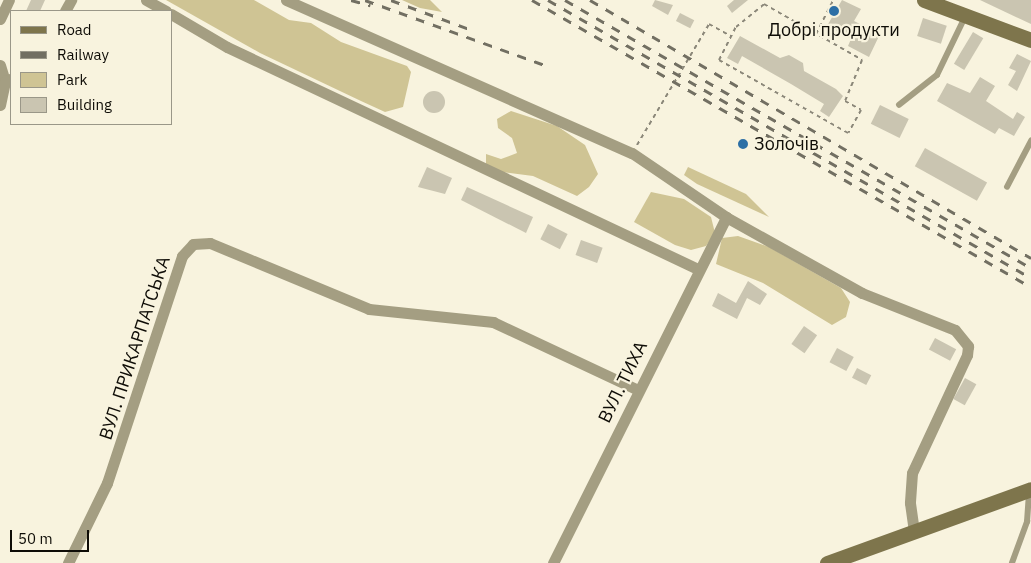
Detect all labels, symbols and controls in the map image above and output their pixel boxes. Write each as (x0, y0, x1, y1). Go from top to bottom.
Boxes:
marker: Добрі продукти (828, 5, 840, 17)
legend (10, 10, 172, 125)
place label: Добрі продукти (768, 19, 900, 41)
text: Road (57, 20, 92, 39)
text: Railway (57, 45, 109, 64)
text: Park (57, 70, 87, 89)
text: Building (57, 95, 112, 114)
place label: Золочів (754, 133, 819, 155)
marker: Золочів (736, 137, 750, 151)
street label: ВУЛ. ПРИКАРПАТСЬКА (95, 253, 175, 443)
street label: ВУЛ. ТИХА (594, 338, 652, 426)
scale bar (12, 520, 91, 552)
text: 50 m (18, 529, 53, 548)

